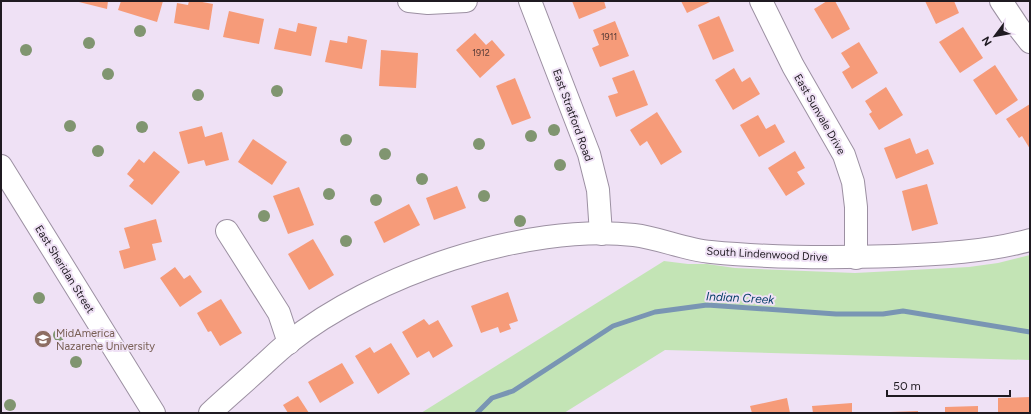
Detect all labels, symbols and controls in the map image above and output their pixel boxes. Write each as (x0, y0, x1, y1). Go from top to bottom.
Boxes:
north arrow (975, 16, 1015, 56)
house number: 1911 (601, 31, 617, 42)
text: N (979, 34, 995, 48)
house number: 1912 (472, 47, 490, 58)
street label: East Stratford Road (550, 67, 595, 163)
street label: East Sunvale Drive (791, 72, 848, 157)
street label: East Sheridan Street (32, 223, 97, 316)
street label: South Lindenwood Drive (706, 245, 828, 264)
water label: Indian Creek (706, 289, 776, 307)
place label: MidAmerica Nazarene University (56, 327, 155, 353)
school or university icon: MidAmerica Nazarene University (33, 329, 53, 349)
scale bar (887, 372, 1010, 398)
text: 50 m (893, 379, 921, 393)

